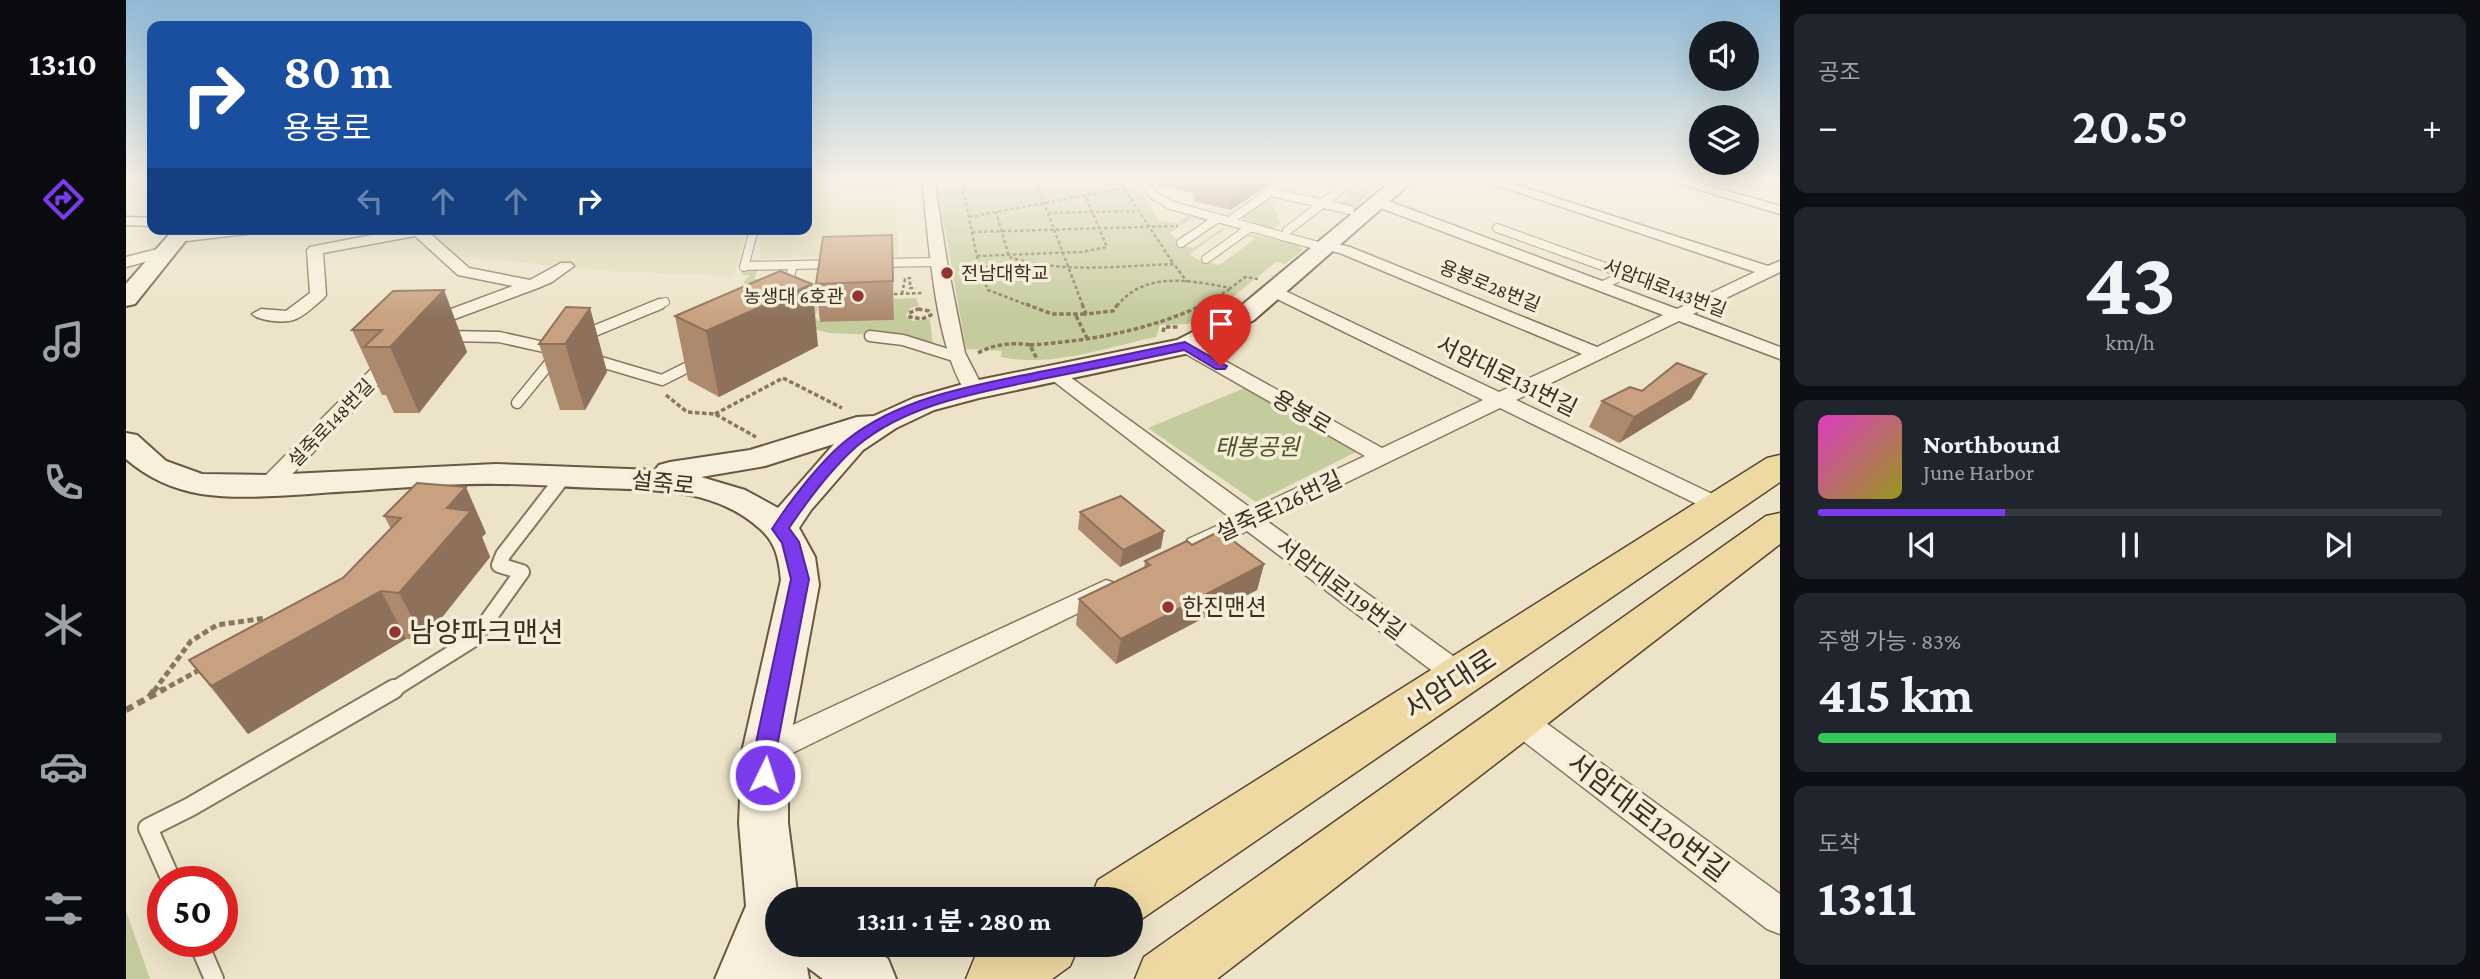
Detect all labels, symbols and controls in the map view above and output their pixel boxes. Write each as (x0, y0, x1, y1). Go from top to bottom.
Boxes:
map controls (1689, 21, 1759, 175)
button: sound (1689, 21, 1759, 91)
text: 80 m (283, 44, 392, 99)
text: 13:10 (29, 46, 97, 82)
icon: right (168, 49, 259, 140)
text: 공조 (1818, 59, 1860, 85)
text: 20.5° (2072, 96, 2188, 154)
button: layers (1689, 105, 1759, 175)
text: − (1818, 105, 1838, 147)
text: + (2422, 105, 2442, 147)
text: 용봉로 (283, 110, 371, 146)
icon: directions (39, 175, 88, 224)
icon: left (351, 182, 389, 220)
icon: ahead (424, 182, 462, 220)
icon: ahead (497, 182, 535, 220)
icon: right (570, 182, 608, 220)
text: 43 (2084, 232, 2176, 334)
street label: 서암대로143번길 (1601, 255, 1729, 321)
street label: 용봉로28번길 (1437, 256, 1543, 316)
place label: 전남대학교 (961, 263, 1048, 284)
marker: 전남대학교 (939, 265, 955, 281)
place label: 농생대 6호관 (743, 286, 844, 307)
marker: 농생대 6호관 (850, 288, 866, 304)
pin (1191, 294, 1251, 366)
icon: arrive (1202, 305, 1240, 343)
icon: music (39, 317, 88, 366)
text: km/h (2105, 329, 2155, 355)
street label: 서암대로131번길 (1432, 331, 1582, 421)
street label: 설죽로148번길 (284, 375, 378, 471)
street label: 용봉로 (1268, 385, 1336, 439)
text: Northbound (1923, 430, 2060, 459)
park label: 태봉공원 (1215, 434, 1301, 460)
icon: phone (39, 458, 88, 507)
text: June Harbor (1923, 459, 2034, 485)
street label: 설죽로126번길 (1212, 465, 1346, 547)
street label: 설죽로 (630, 467, 696, 499)
icon: previous (1903, 526, 1941, 564)
icon: pause (2111, 526, 2149, 564)
icon: next (2319, 526, 2357, 564)
street label: 서암대로119번길 (1272, 531, 1410, 645)
place label: 한진맨션 (1182, 594, 1267, 620)
marker: 한진맨션 (1160, 599, 1176, 615)
icon: climate (39, 600, 88, 649)
place label: 남양파크맨션 (409, 617, 564, 648)
marker: 남양파크맨션 (387, 624, 403, 640)
text: 주행 가능 · 83% (1818, 628, 1961, 654)
street label: 서암대로 (1398, 643, 1502, 725)
text: 415 km (1818, 665, 1973, 723)
position arrow (728, 738, 802, 812)
icon: car (39, 742, 88, 791)
street label: 서암대로120번길 (1562, 747, 1734, 887)
text: 도착 (1818, 831, 1860, 857)
speed limit sign: 50 (147, 866, 238, 957)
text: 13:11 (1818, 868, 1916, 926)
icon: filters (39, 884, 88, 933)
text: 13:11 · 1 분 · 280 m (857, 907, 1051, 936)

